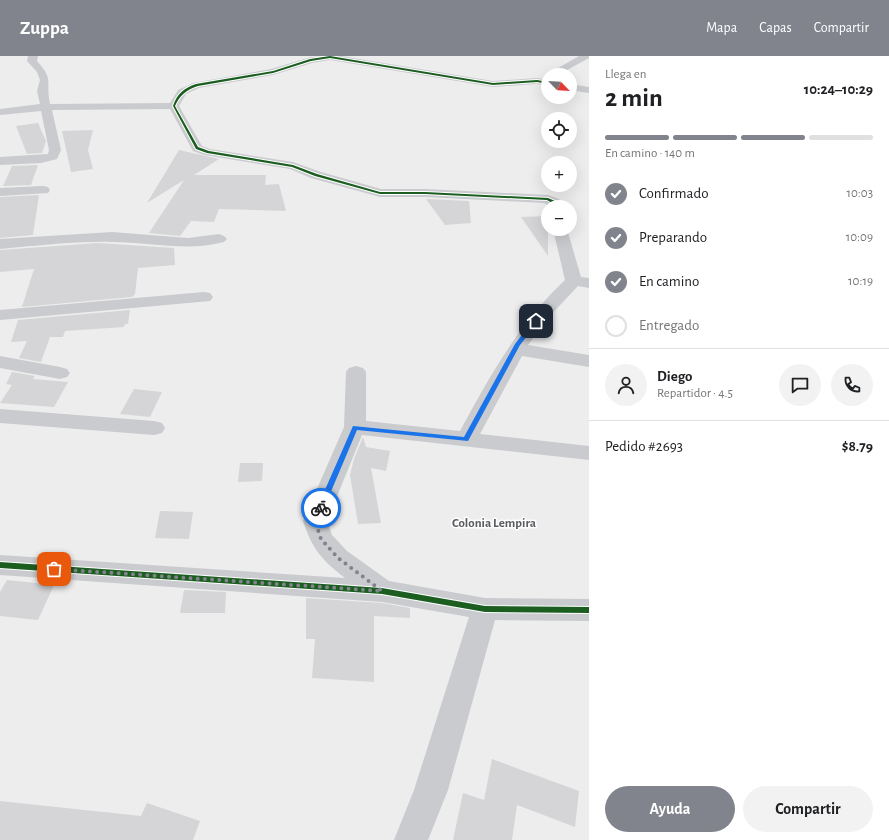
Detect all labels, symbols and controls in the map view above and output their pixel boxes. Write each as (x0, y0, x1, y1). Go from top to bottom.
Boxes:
text: Zuppa (20, 19, 69, 38)
text: Mapa (706, 21, 737, 35)
text: Capas (759, 21, 792, 35)
text: Compartir (814, 21, 869, 35)
north arrow (541, 68, 577, 104)
map controls (541, 68, 577, 236)
text: Llega en (605, 68, 647, 81)
text: 10:24–10:29 (804, 82, 873, 97)
text: 2 min (605, 85, 663, 111)
button: locate (541, 112, 577, 148)
text: En camino · 140 m (605, 147, 695, 160)
button: + (541, 156, 577, 192)
icon: check (605, 183, 627, 205)
text: Confirmado (639, 186, 709, 201)
text: 10:03 (846, 187, 873, 200)
button: − (541, 200, 577, 236)
icon: check (605, 227, 627, 249)
text: Preparando (639, 230, 707, 245)
text: 10:09 (846, 231, 873, 244)
icon: check (605, 271, 627, 293)
text: En camino (639, 274, 699, 289)
text: 10:19 (848, 275, 873, 288)
pin (519, 304, 553, 338)
icon: home (525, 310, 547, 332)
text: Entregado (639, 318, 699, 333)
button: person (605, 364, 647, 406)
button: chat (779, 364, 821, 406)
button: phone (831, 364, 873, 406)
text: Diego (657, 369, 693, 384)
text: Repartidor · 4.5 (657, 387, 733, 400)
text: Pedido #2693 (605, 439, 683, 454)
text: $8.79 (842, 439, 873, 454)
courier (301, 488, 341, 528)
icon: bike (310, 497, 332, 519)
district label: Colonia Lempira (452, 517, 536, 530)
pin (37, 552, 71, 586)
icon: bag (43, 558, 65, 580)
button: Ayuda (605, 786, 735, 832)
button: Compartir (743, 786, 873, 832)

